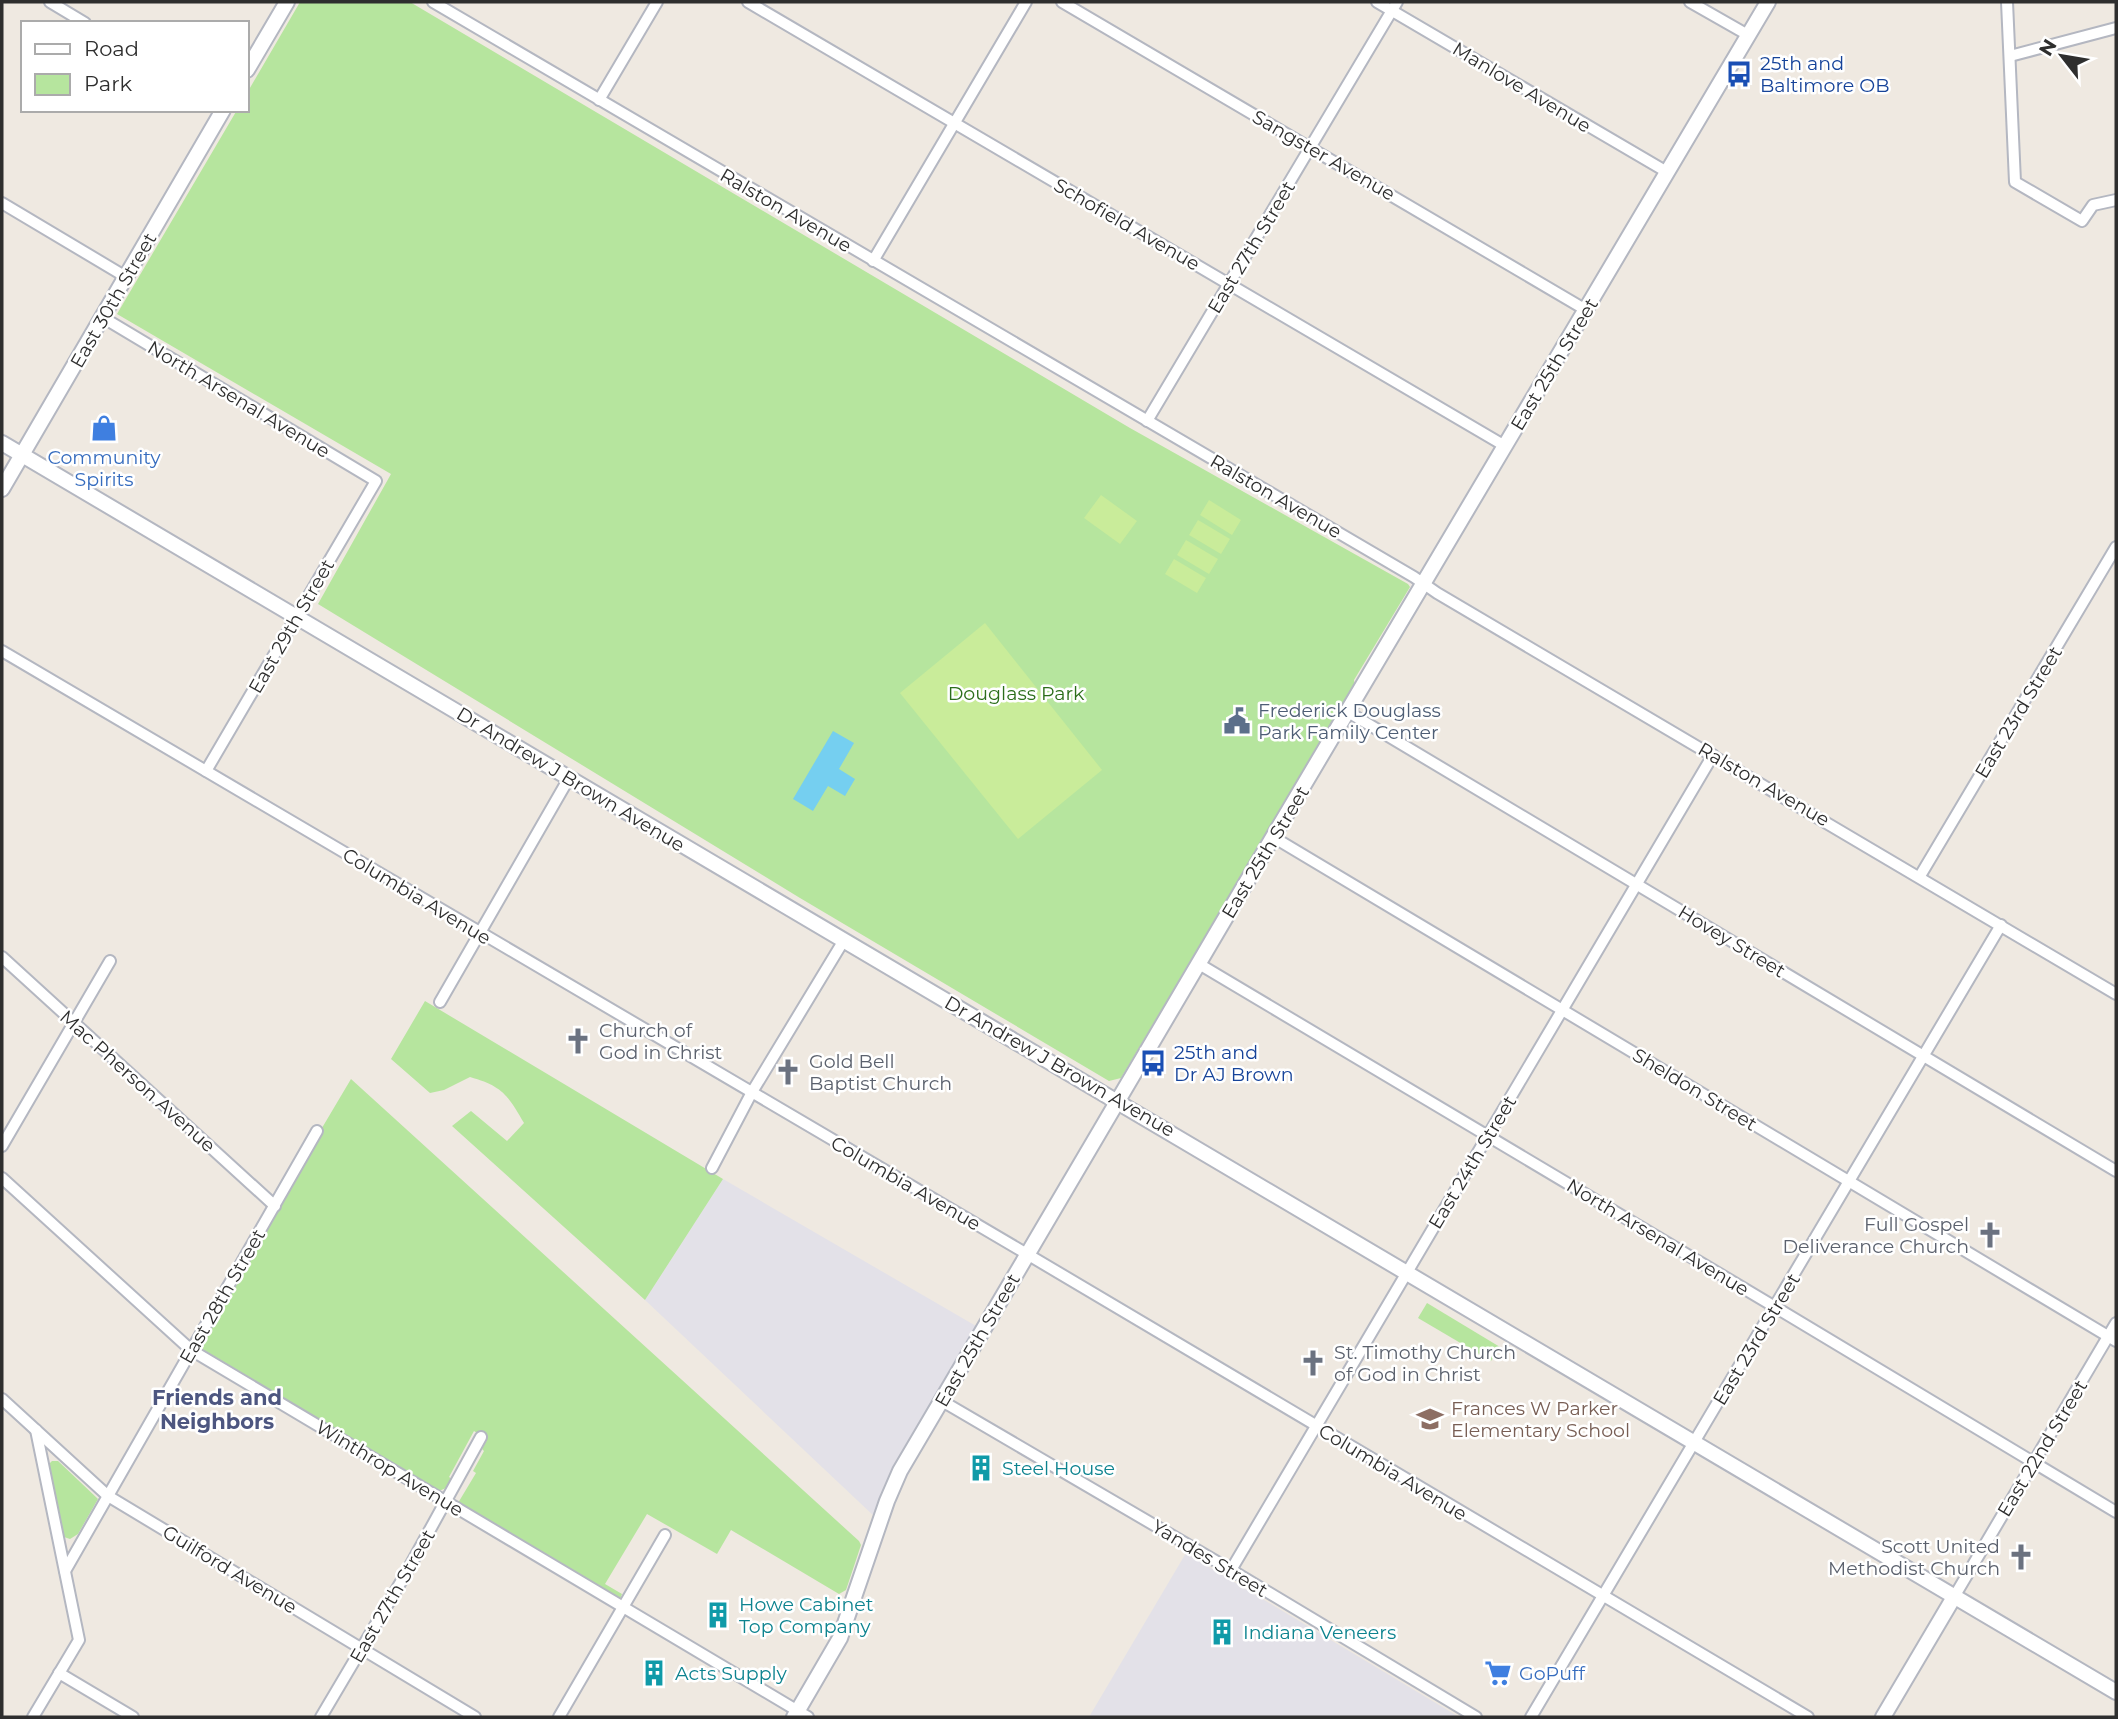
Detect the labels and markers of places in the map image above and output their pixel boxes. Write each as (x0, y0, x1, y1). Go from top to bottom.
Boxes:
place label: 25th and Baltimore OB (1760, 52, 1889, 97)
bus stop icon: 25th and Baltimore OB (1724, 59, 1754, 89)
shop icon: Community Spirits (89, 413, 119, 443)
place label: Community Spirits (47, 446, 161, 491)
place label: Frederick Douglass Park Family Center (1258, 699, 1441, 744)
public building icon: Frederick Douglass Park Family Center (1222, 706, 1252, 736)
place label: Church of God in Christ (599, 1019, 723, 1064)
church icon: Church of God in Christ (563, 1026, 593, 1056)
place label: 25th and Dr AJ Brown (1174, 1041, 1294, 1086)
bus stop icon: 25th and Dr AJ Brown (1138, 1048, 1168, 1078)
place label: Gold Bell Baptist Church (809, 1050, 952, 1095)
church icon: Gold Bell Baptist Church (773, 1057, 803, 1087)
place label: Full Gospel Deliverance Church (1782, 1213, 1969, 1258)
church icon: Full Gospel Deliverance Church (1975, 1220, 2005, 1250)
place label: St. Timothy Church of God in Christ (1334, 1341, 1516, 1386)
church icon: St. Timothy Church of God in Christ (1298, 1348, 1328, 1378)
place label: Frances W Parker Elementary School (1451, 1397, 1630, 1442)
school or university icon: Frances W Parker Elementary School (1415, 1404, 1445, 1434)
building icon: Steel House (966, 1453, 996, 1483)
place label: Steel House (1002, 1457, 1115, 1480)
place label: Scott United Methodist Church (1828, 1535, 2000, 1580)
church icon: Scott United Methodist Church (2006, 1542, 2036, 1572)
place label: Howe Cabinet Top Company (739, 1593, 874, 1638)
building icon: Howe Cabinet Top Company (703, 1600, 733, 1630)
building icon: Indiana Veneers (1207, 1617, 1237, 1647)
place label: Indiana Veneers (1243, 1621, 1396, 1644)
building icon: Acts Supply (639, 1658, 669, 1688)
supermarket icon: GoPuff (1483, 1658, 1513, 1688)
place label: Acts Supply (675, 1662, 788, 1685)
place label: GoPuff (1519, 1662, 1586, 1685)

